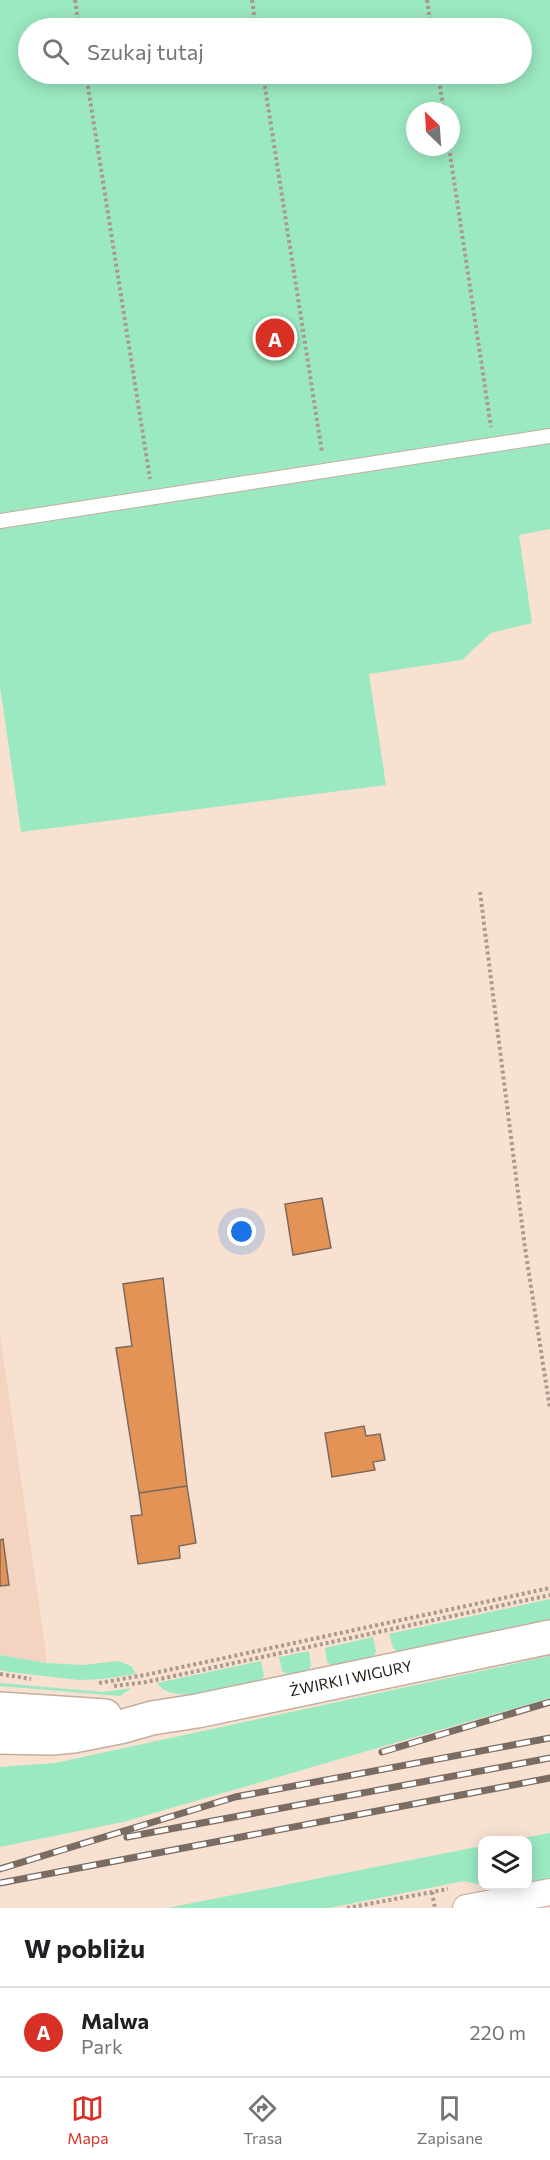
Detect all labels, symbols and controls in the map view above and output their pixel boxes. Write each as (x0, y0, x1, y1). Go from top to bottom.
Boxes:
search box (18, 18, 532, 84)
icon: search (39, 35, 72, 68)
text: Szukaj tutaj (87, 38, 204, 65)
north arrow (406, 102, 460, 156)
pin: A (256, 316, 294, 360)
your location (227, 1217, 256, 1246)
street label: ŻWIRKI I WIGURY (288, 1656, 414, 1699)
map controls (478, 1836, 532, 1890)
button: layers (478, 1836, 532, 1890)
text: W pobliżu (24, 1932, 145, 1963)
text: Malwa (81, 2007, 149, 2034)
text: A (36, 2020, 51, 2044)
text: 220 m (470, 2020, 526, 2044)
text: Park (81, 2034, 123, 2058)
tab: Mapa (67, 2092, 109, 2147)
tab: Trasa (243, 2092, 282, 2147)
tab: Zapisane (417, 2092, 483, 2147)

